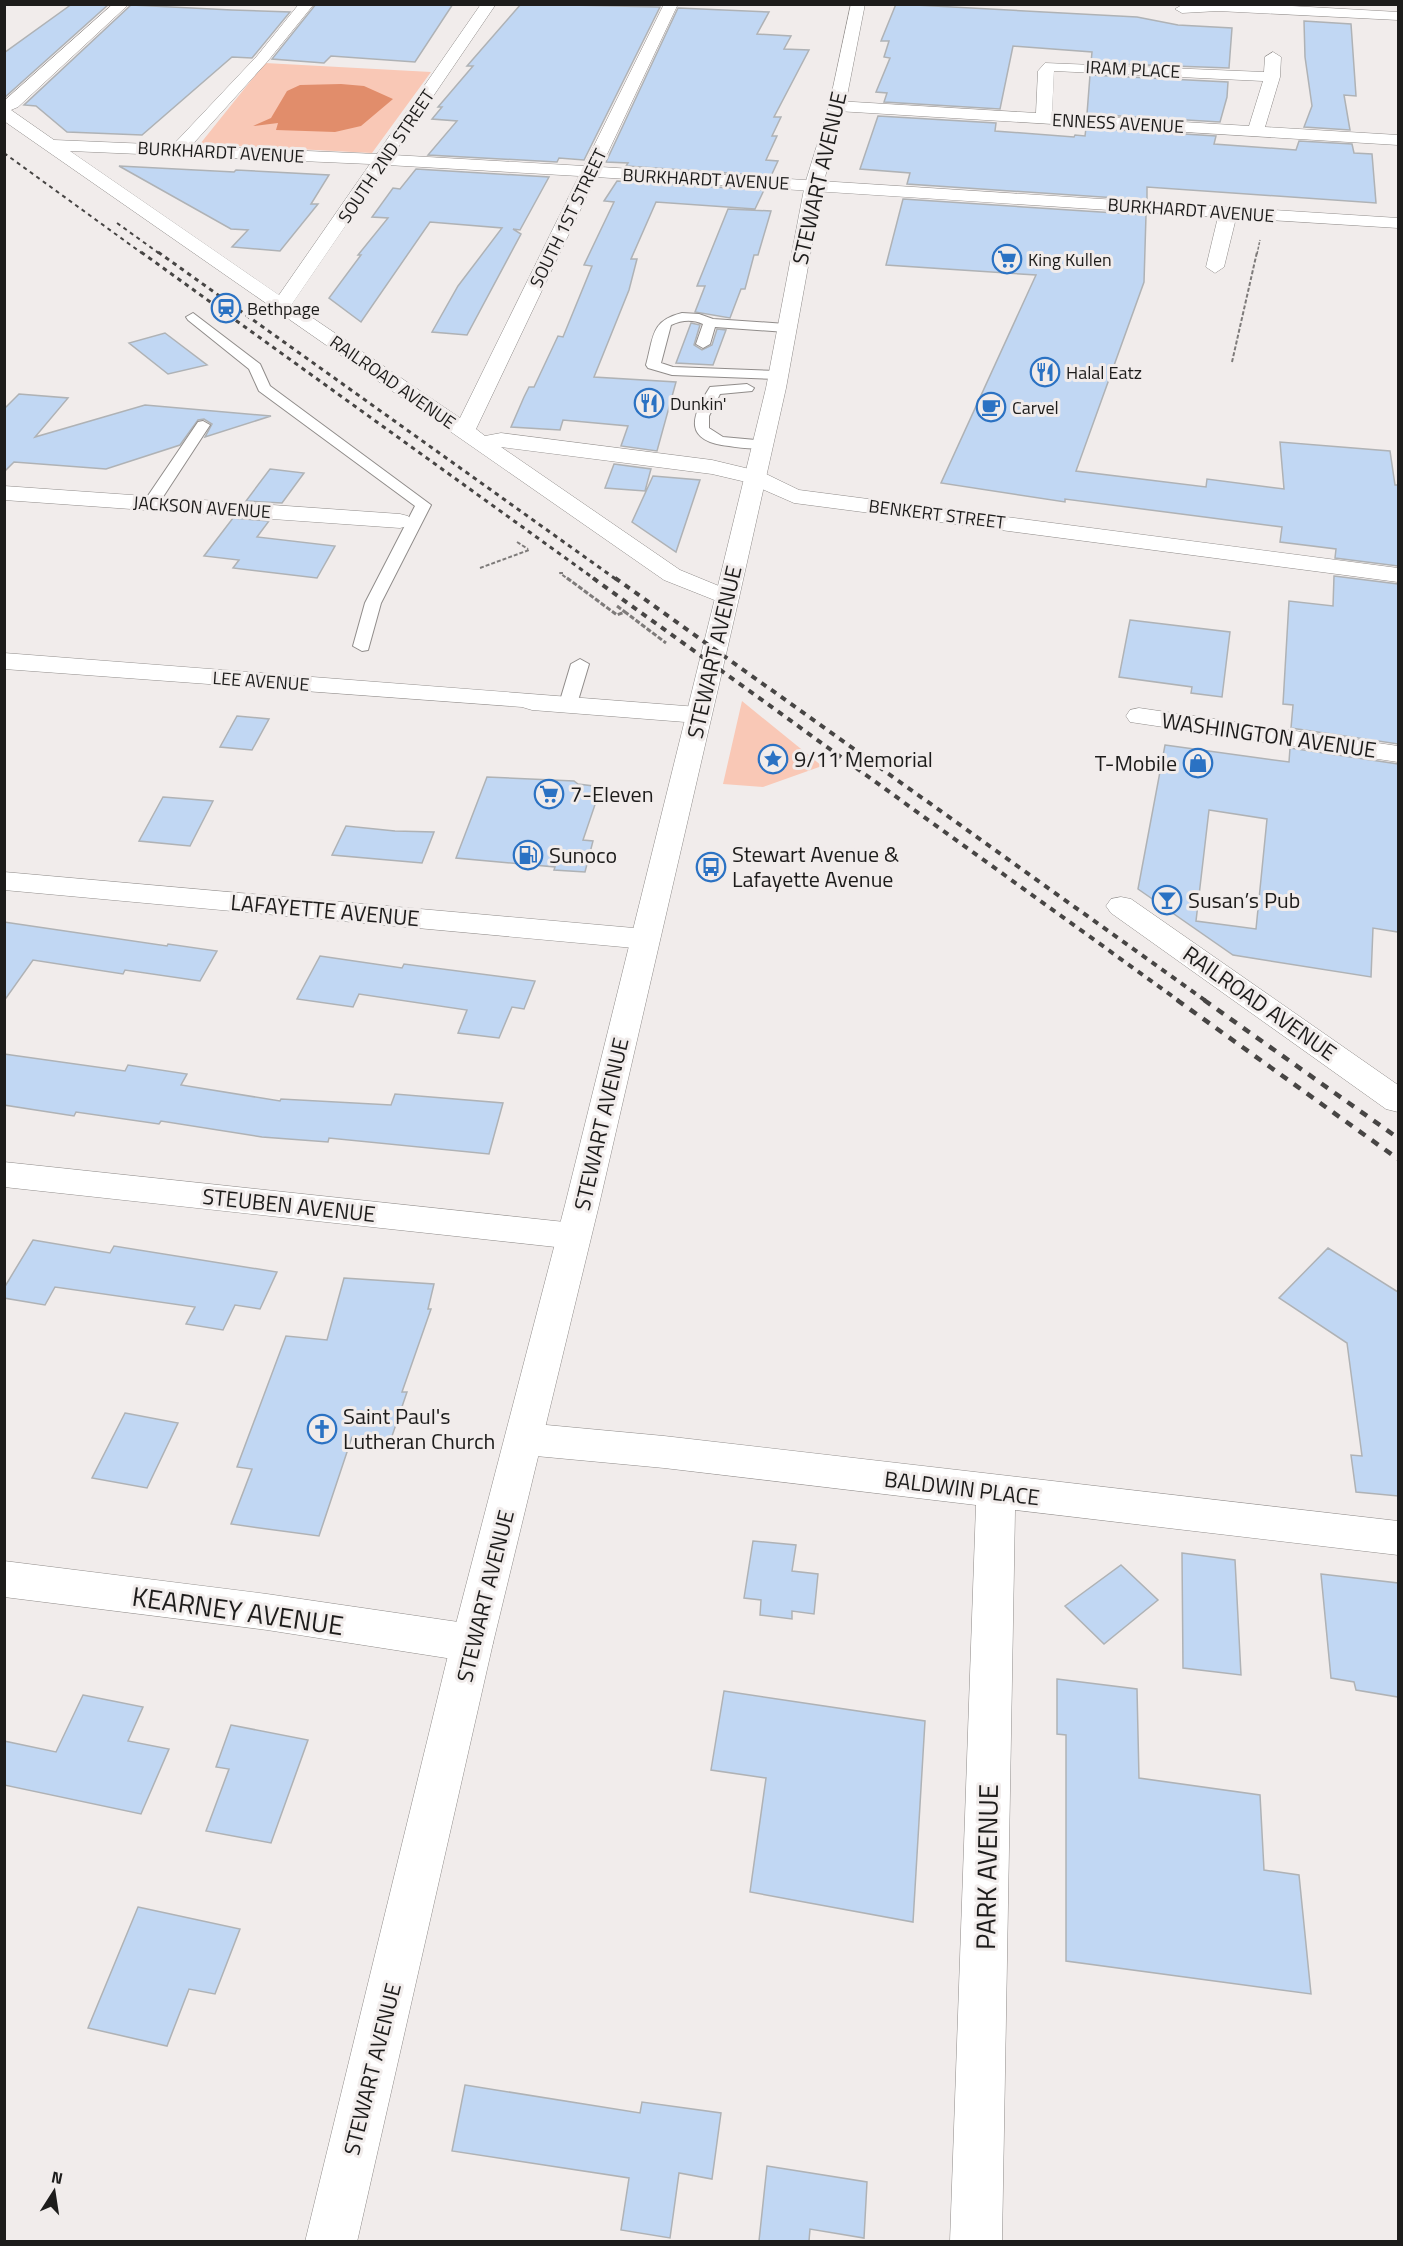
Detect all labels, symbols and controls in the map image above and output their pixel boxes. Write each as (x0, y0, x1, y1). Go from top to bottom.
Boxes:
street label: IRAM PLACE (1085, 53, 1181, 85)
street label: SOUTH 2ND STREET (331, 83, 441, 228)
street label: STEWART AVENUE (783, 88, 855, 268)
street label: ENNESS AVENUE (1051, 106, 1185, 140)
street label: BURKHARDT AVENUE (137, 134, 305, 170)
street label: SOUTH 1ST STREET (523, 143, 614, 292)
street label: BURKHARDT AVENUE (622, 161, 790, 197)
street label: BURKHARDT AVENUE (1107, 191, 1275, 229)
supermarket icon: King Kullen (991, 243, 1023, 275)
place label: King Kullen (1028, 246, 1112, 273)
station icon: Bethpage (210, 292, 242, 324)
place label: Bethpage (247, 295, 320, 322)
street label: RAILROAD AVENUE (325, 328, 461, 436)
restaurant icon: Halal Eatz (1029, 356, 1061, 388)
place label: Halal Eatz (1066, 359, 1142, 386)
restaurant icon: Dunkin' (633, 387, 665, 419)
place label: Dunkin' (670, 390, 727, 417)
cafe icon: Carvel (975, 391, 1007, 423)
place label: Carvel (1012, 394, 1059, 421)
street label: JACKSON AVENUE (132, 489, 272, 525)
street label: BENKERT STREET (867, 492, 1007, 536)
street label: STEWART AVENUE (678, 562, 750, 742)
street label: LEE AVENUE (212, 664, 310, 698)
street label: WASHINGTON AVENUE (1159, 703, 1379, 767)
place label: 9/11 Memorial (794, 742, 933, 776)
place icon: 9/11 Memorial (757, 743, 789, 775)
place label: T-Mobile (1095, 746, 1177, 780)
shop icon: T-Mobile (1182, 747, 1214, 779)
place label: 7-Eleven (570, 777, 653, 811)
supermarket icon: 7-Eleven (533, 778, 565, 810)
place label: Stewart Avenue & Lafayette Avenue (732, 837, 899, 896)
place label: Sunoco (549, 838, 617, 872)
fuel station icon: Sunoco (512, 839, 544, 871)
bus stop icon: Stewart Avenue & Lafayette Avenue (695, 851, 727, 883)
place label: Susan’s Pub (1188, 883, 1300, 917)
bar icon: Susan’s Pub (1151, 884, 1183, 916)
street label: LAFAYETTE AVENUE (229, 885, 421, 935)
street label: RAILROAD AVENUE (1176, 937, 1344, 1069)
street label: STEWART AVENUE (565, 1034, 637, 1214)
street label: STEUBEN AVENUE (201, 1179, 377, 1231)
place label: Saint Paul's Lutheran Church (343, 1399, 495, 1458)
church icon: Saint Paul's Lutheran Church (306, 1413, 338, 1445)
street label: BALDWIN PLACE (882, 1462, 1042, 1514)
street label: STEWART AVENUE (447, 1506, 523, 1686)
street label: KEARNEY AVENUE (130, 1575, 346, 1645)
street label: PARK AVENUE (964, 1784, 1008, 1950)
street label: STEWART AVENUE (334, 1979, 410, 2159)
north arrow (24, 2162, 84, 2222)
text: N (49, 2164, 65, 2190)

